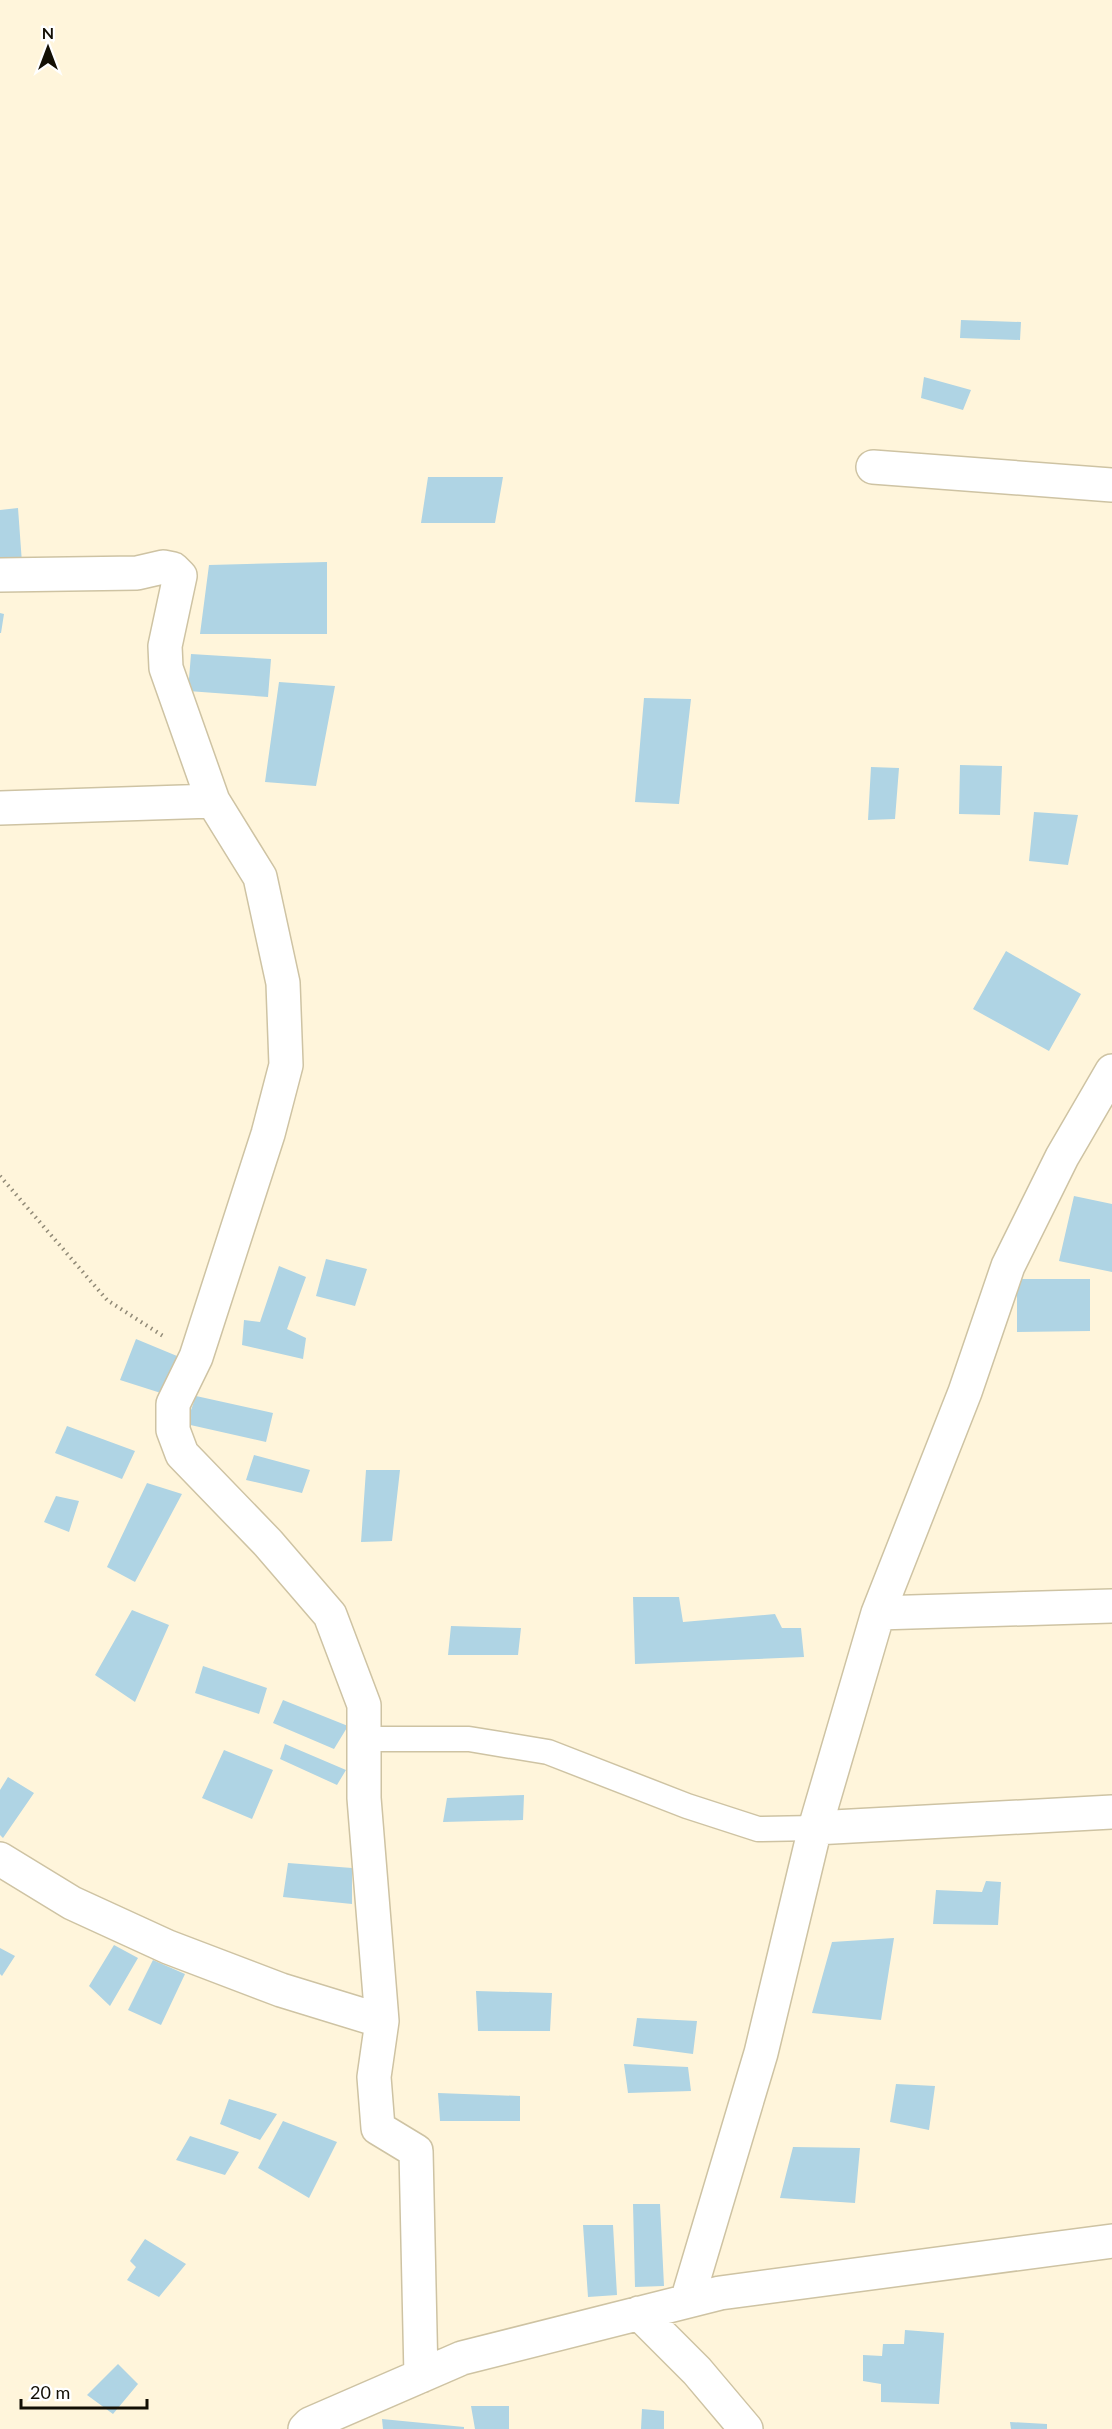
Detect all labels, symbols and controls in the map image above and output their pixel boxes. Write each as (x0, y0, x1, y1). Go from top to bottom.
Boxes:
north arrow (18, 18, 78, 78)
text: N (42, 23, 54, 42)
scale bar (21, 2372, 147, 2410)
text: 20 m (30, 2381, 70, 2403)

